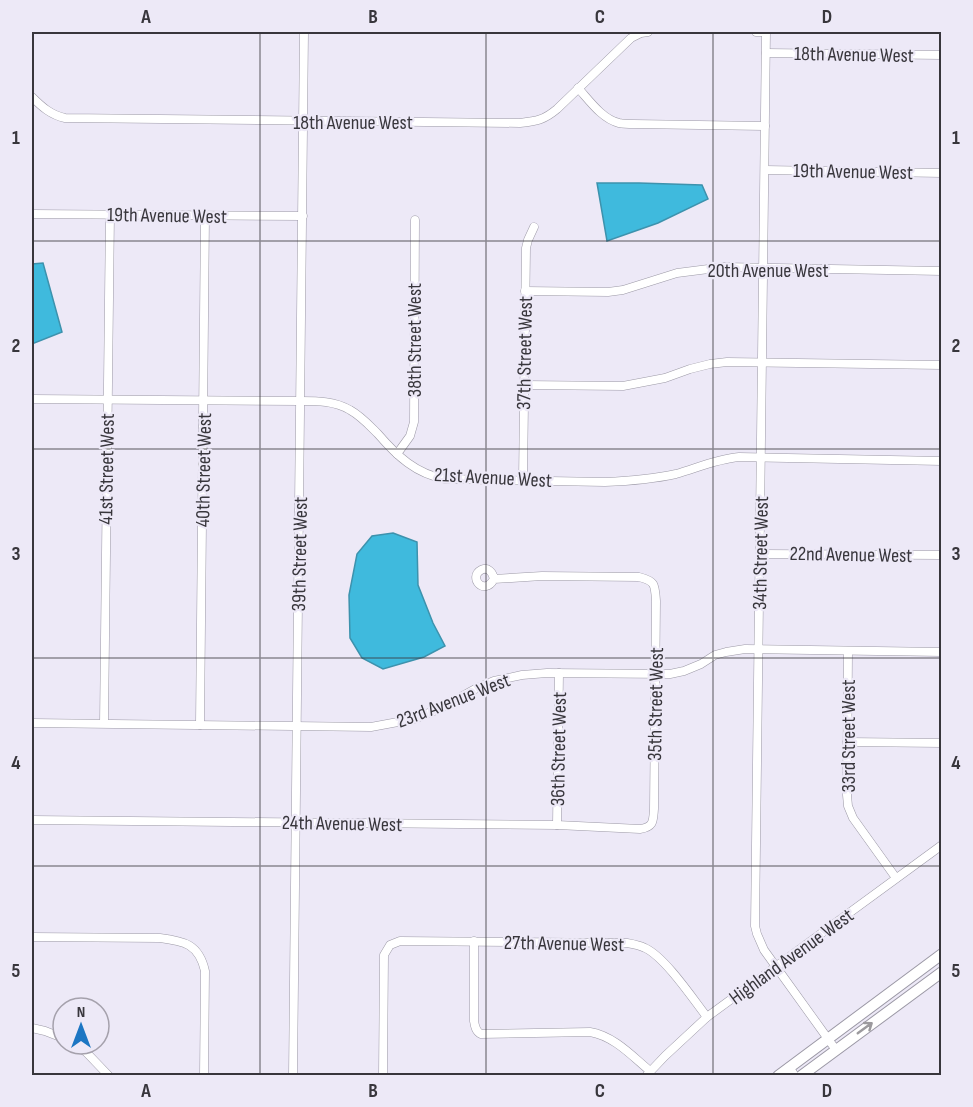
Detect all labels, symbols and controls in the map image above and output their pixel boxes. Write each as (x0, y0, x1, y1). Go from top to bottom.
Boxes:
text: A (140, 5, 151, 29)
text: B (368, 5, 378, 29)
text: C (595, 5, 605, 29)
text: D (822, 5, 832, 29)
street label: 18th Avenue West (794, 42, 914, 68)
street label: 18th Avenue West (293, 111, 413, 135)
text: 1 (12, 126, 20, 150)
text: 1 (952, 126, 960, 150)
street label: 19th Avenue West (793, 159, 913, 185)
street label: 19th Avenue West (107, 203, 227, 229)
street label: 20th Avenue West (707, 259, 829, 283)
street label: 38th Street West (403, 283, 427, 397)
street label: 37th Street West (512, 296, 538, 410)
text: 2 (12, 334, 20, 358)
text: 2 (952, 334, 960, 358)
street label: 41st Street West (94, 413, 120, 525)
street label: 40th Street West (191, 413, 217, 527)
street label: 21st Avenue West (433, 463, 552, 493)
street label: 34th Street West (748, 496, 774, 610)
street label: 39th Street West (287, 497, 313, 612)
text: 3 (12, 542, 21, 566)
street label: 22nd Avenue West (789, 542, 913, 568)
text: 3 (952, 542, 961, 566)
street label: 35th Street West (643, 647, 669, 761)
street label: 23rd Avenue West (393, 668, 514, 734)
street label: 33rd Street West (837, 679, 861, 793)
street label: 36th Street West (546, 692, 572, 806)
text: 4 (11, 751, 21, 775)
text: 4 (951, 751, 961, 775)
street label: 24th Avenue West (282, 811, 402, 837)
street label: Highland Avenue West (725, 904, 859, 1010)
street label: 27th Avenue West (504, 931, 624, 957)
text: 5 (12, 959, 21, 983)
text: 5 (952, 959, 961, 983)
north arrow (51, 996, 111, 1056)
text: N (77, 1003, 85, 1022)
one-way arrow (857, 1022, 873, 1035)
text: A (140, 1079, 151, 1103)
text: B (368, 1079, 378, 1103)
text: C (595, 1079, 605, 1103)
text: D (822, 1079, 832, 1103)

